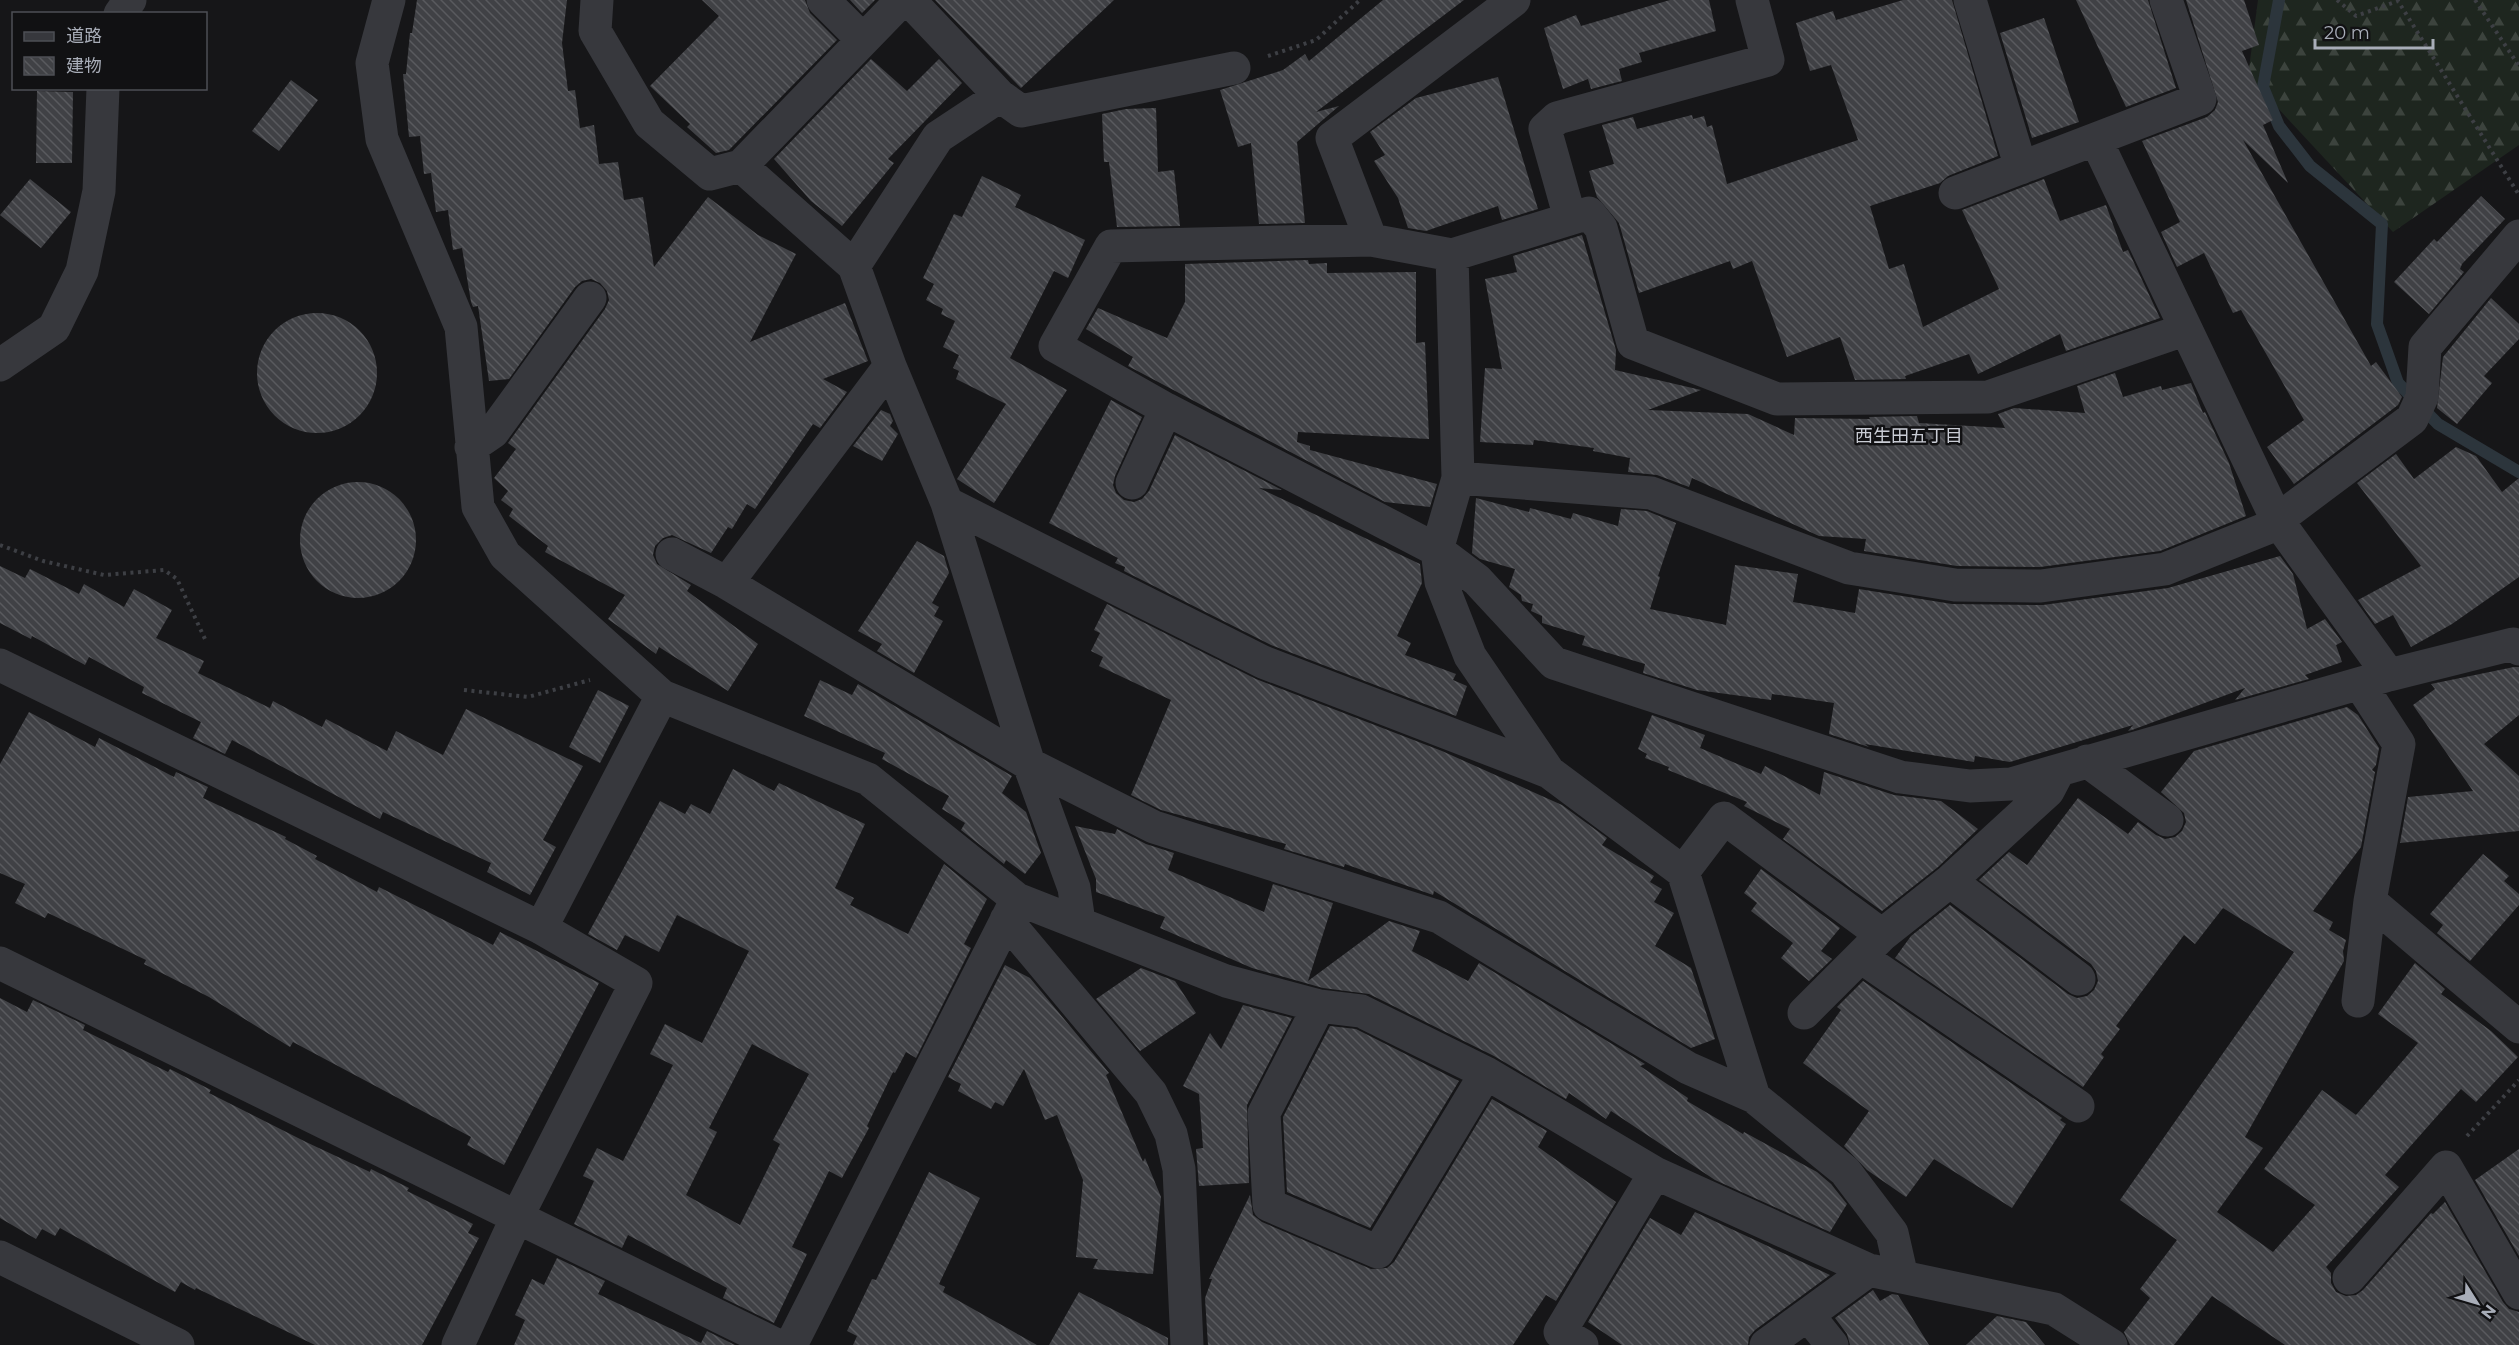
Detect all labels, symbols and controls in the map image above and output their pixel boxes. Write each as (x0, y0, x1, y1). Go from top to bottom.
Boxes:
legend (12, 12, 207, 90)
scale bar (2315, 12, 2434, 50)
text: 20 m (2324, 22, 2370, 44)
text: 道路 (66, 25, 102, 47)
text: 建物 (66, 55, 102, 77)
district label: 西生田五丁目 (1855, 425, 1963, 447)
north arrow (2447, 1273, 2507, 1333)
text: N (2477, 1301, 2500, 1323)

